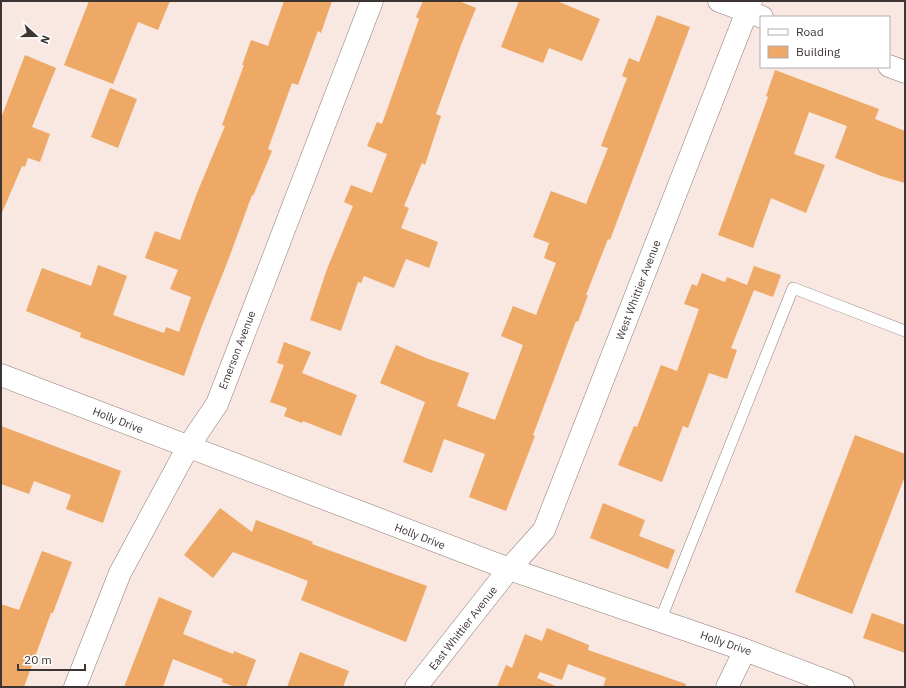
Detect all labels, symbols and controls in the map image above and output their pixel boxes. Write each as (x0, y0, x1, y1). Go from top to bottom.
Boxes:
north arrow (16, 16, 56, 56)
legend (760, 16, 890, 68)
text: Road (796, 24, 824, 39)
text: N (37, 33, 53, 46)
text: Building (796, 44, 841, 59)
street label: West Whittier Avenue (612, 238, 664, 342)
street label: Emerson Avenue (216, 309, 258, 391)
street label: Holly Drive (91, 404, 145, 436)
street label: Holly Drive (393, 520, 447, 552)
street label: East Whittier Avenue (426, 583, 500, 673)
street label: Holly Drive (698, 628, 754, 658)
scale bar (18, 646, 85, 672)
text: 20 m (24, 652, 52, 667)

